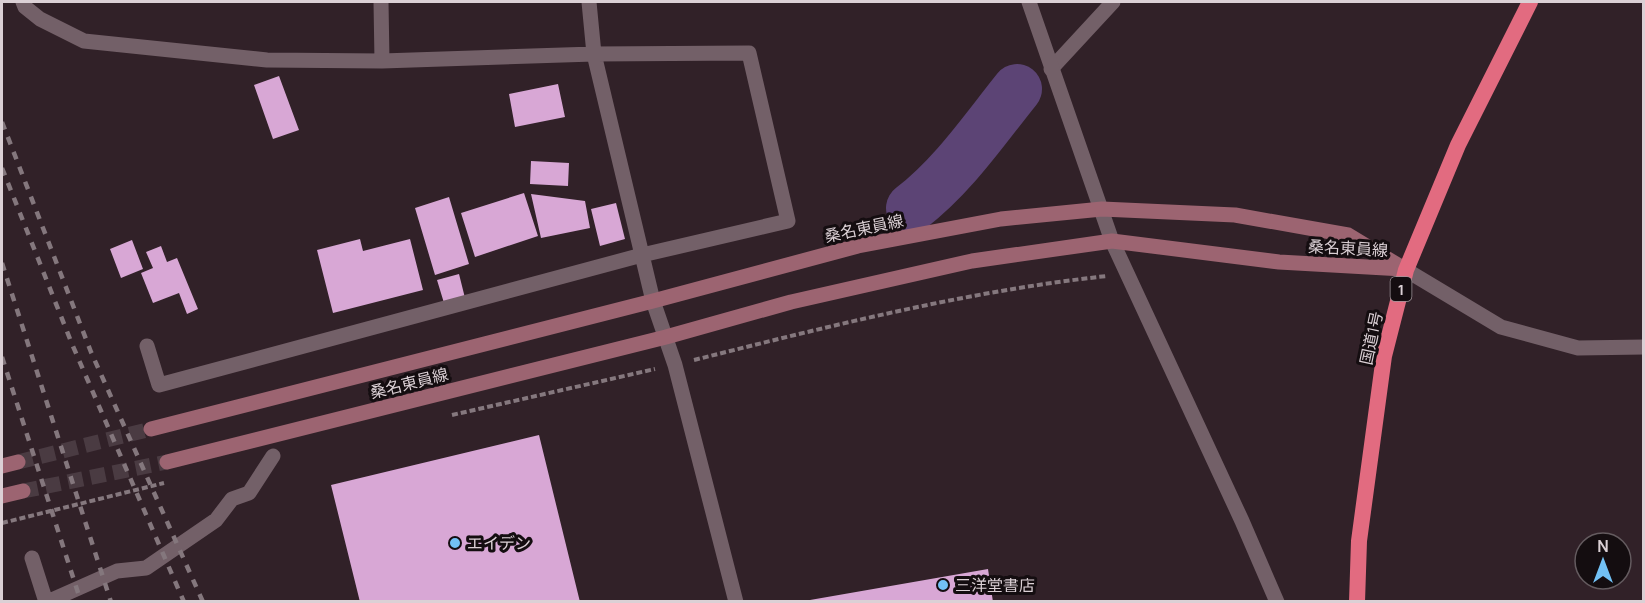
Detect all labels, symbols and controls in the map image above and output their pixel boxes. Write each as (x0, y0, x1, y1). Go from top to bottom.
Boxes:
street label: 桑名東員線 (823, 209, 905, 247)
street label: 桑名東員線 (1307, 235, 1389, 261)
road number: 1 (1390, 277, 1412, 301)
street label: 国道1号 (1355, 309, 1387, 367)
street label: 桑名東員線 (368, 363, 450, 403)
north arrow (1573, 531, 1633, 591)
place label: エイデン (467, 532, 531, 554)
text: N (1597, 535, 1609, 557)
marker: エイデン (448, 536, 462, 550)
place label: 三洋堂書店 (955, 574, 1035, 596)
marker: 三洋堂書店 (936, 578, 950, 592)

